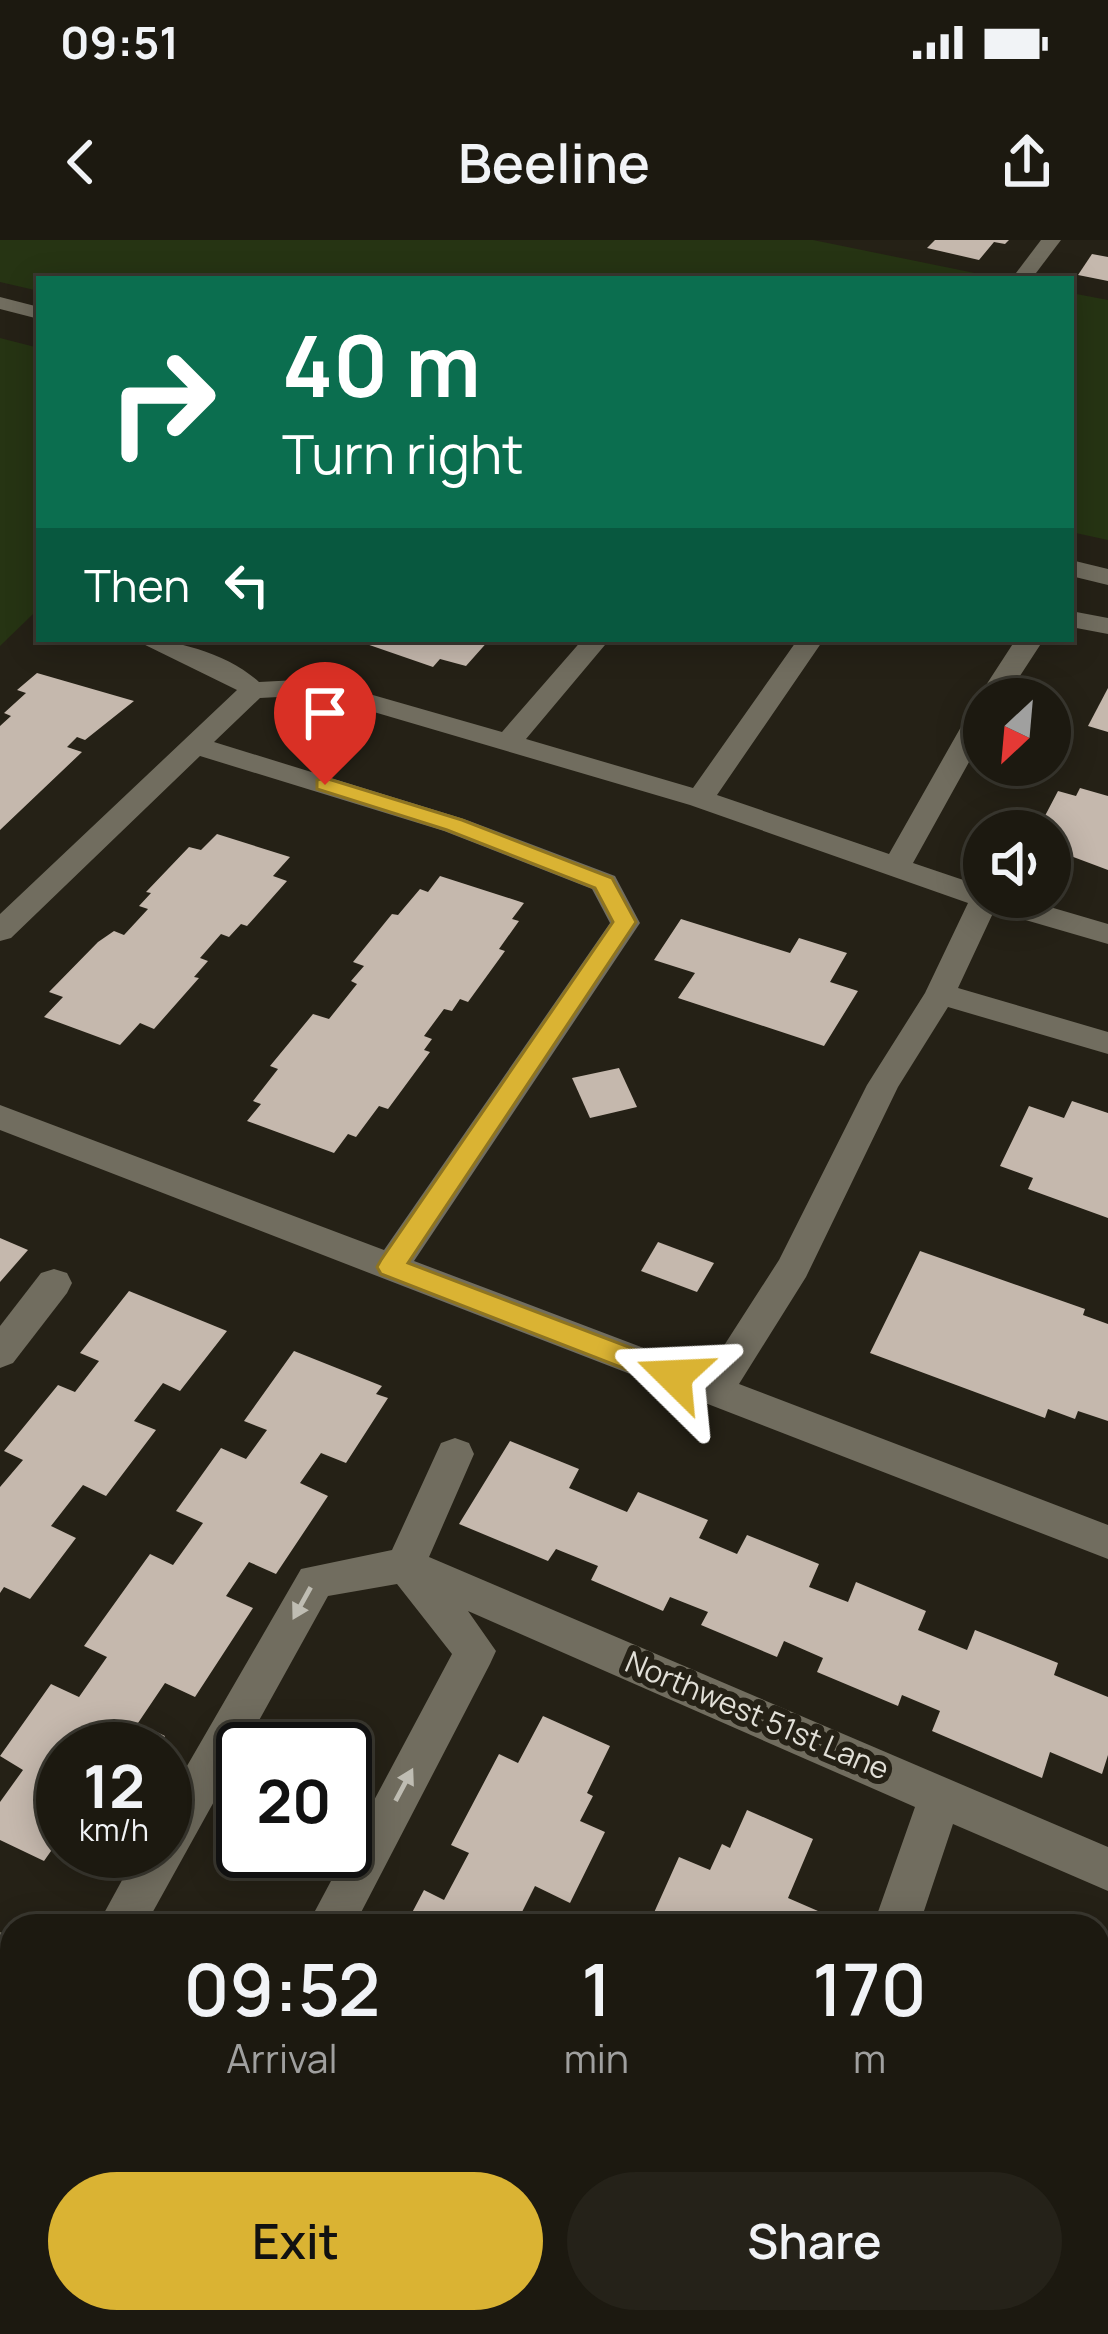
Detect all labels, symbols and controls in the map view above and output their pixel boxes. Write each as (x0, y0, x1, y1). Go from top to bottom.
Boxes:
text: 09:51 (60, 11, 179, 73)
text: Beeline (458, 125, 650, 199)
icon: back (48, 129, 114, 195)
icon: share (994, 129, 1060, 195)
text: 40 m (282, 307, 481, 422)
icon: right (84, 324, 240, 480)
text: Turn right (282, 416, 524, 490)
icon: left (214, 552, 280, 618)
text: Then (84, 554, 190, 616)
pin (274, 662, 376, 785)
north arrow (963, 678, 1071, 786)
map controls (963, 678, 1071, 918)
icon: arrive (292, 680, 358, 746)
button: sound (963, 810, 1071, 918)
position arrow (611, 1313, 737, 1439)
one-way arrow (293, 1586, 314, 1620)
street label: Northwest 51st Lane (619, 1641, 896, 1789)
speed limit sign: 20 (216, 1722, 372, 1878)
text: 12 (83, 1744, 145, 1826)
one-way arrow (394, 1768, 414, 1803)
text: km/h (79, 1809, 149, 1850)
text: 09:52 (183, 1939, 380, 2038)
text: 1 (581, 1939, 612, 2038)
text: 170 (812, 1939, 927, 2038)
text: Arrival (226, 2031, 338, 2085)
text: min (564, 2031, 629, 2085)
text: m (853, 2031, 886, 2085)
button: Exit (48, 2172, 543, 2310)
button: Share (567, 2172, 1062, 2310)

